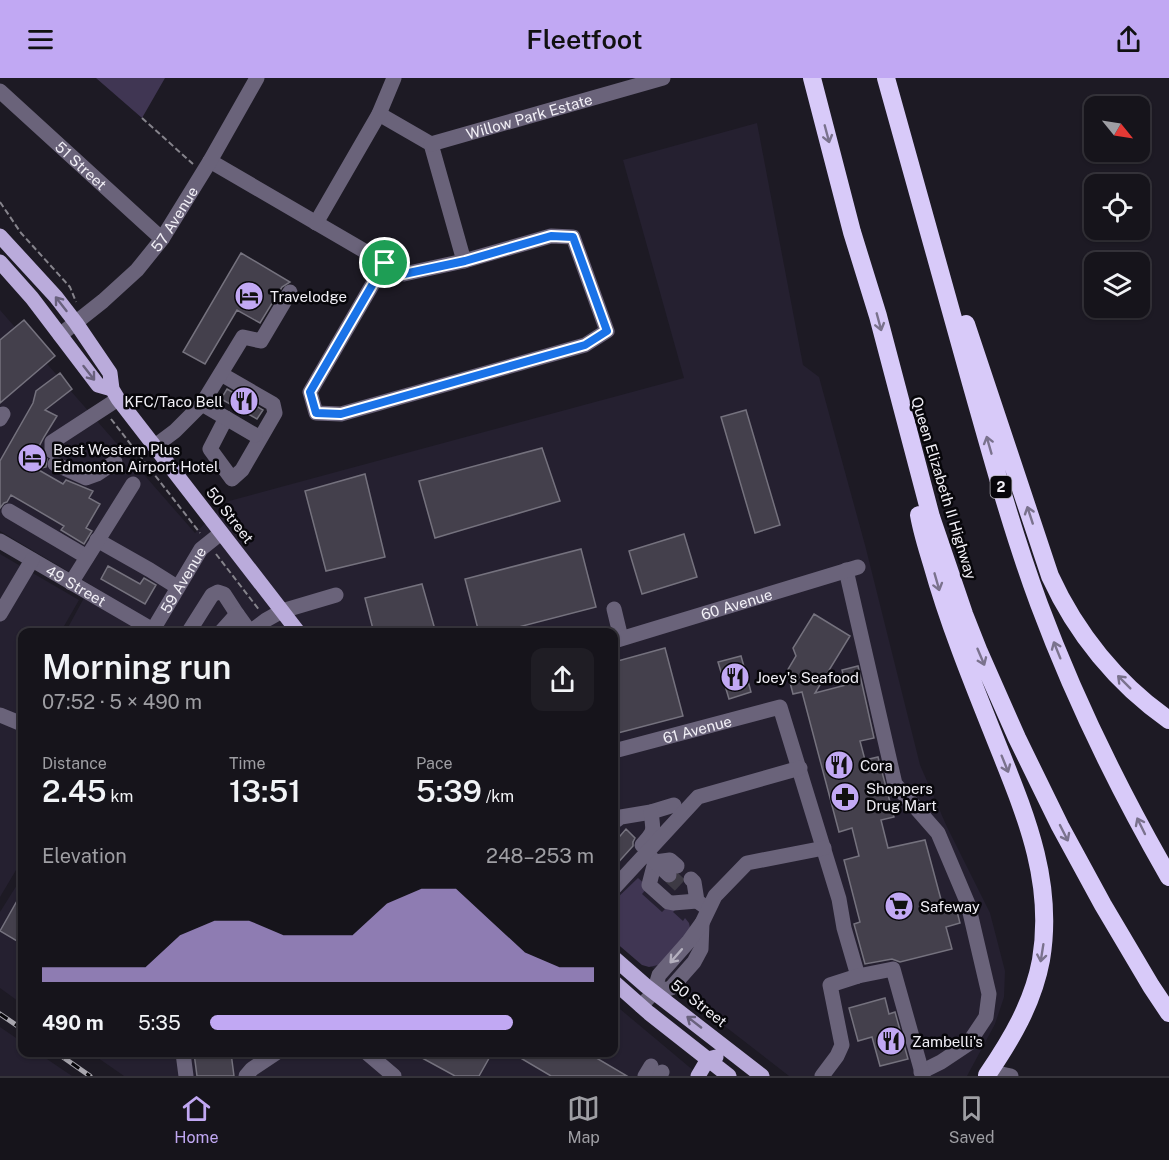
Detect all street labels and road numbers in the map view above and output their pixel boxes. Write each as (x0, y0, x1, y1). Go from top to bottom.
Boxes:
street label: Willow Park Estate (464, 90, 594, 142)
street label: 51 Street (52, 138, 110, 193)
street label: 57 Avenue (147, 183, 201, 255)
street label: Queen Elizabeth II Highway (908, 395, 980, 581)
road number: 2 (990, 476, 1012, 498)
street label: 50 Street (203, 484, 257, 546)
street label: 59 Avenue (156, 544, 209, 616)
street label: 49 Street (43, 561, 109, 609)
street label: 60 Avenue (699, 585, 774, 623)
street label: 61 Avenue (661, 712, 733, 746)
street label: 50 Street (668, 976, 730, 1030)

